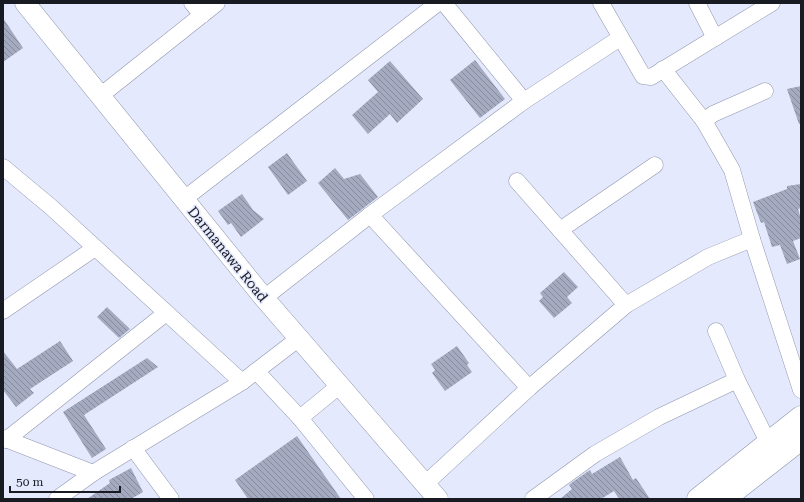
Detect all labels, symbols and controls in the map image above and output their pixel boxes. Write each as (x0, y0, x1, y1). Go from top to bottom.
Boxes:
street label: Darmanawa Road (185, 203, 271, 305)
scale bar (10, 468, 120, 494)
text: 50 m (16, 475, 43, 489)

